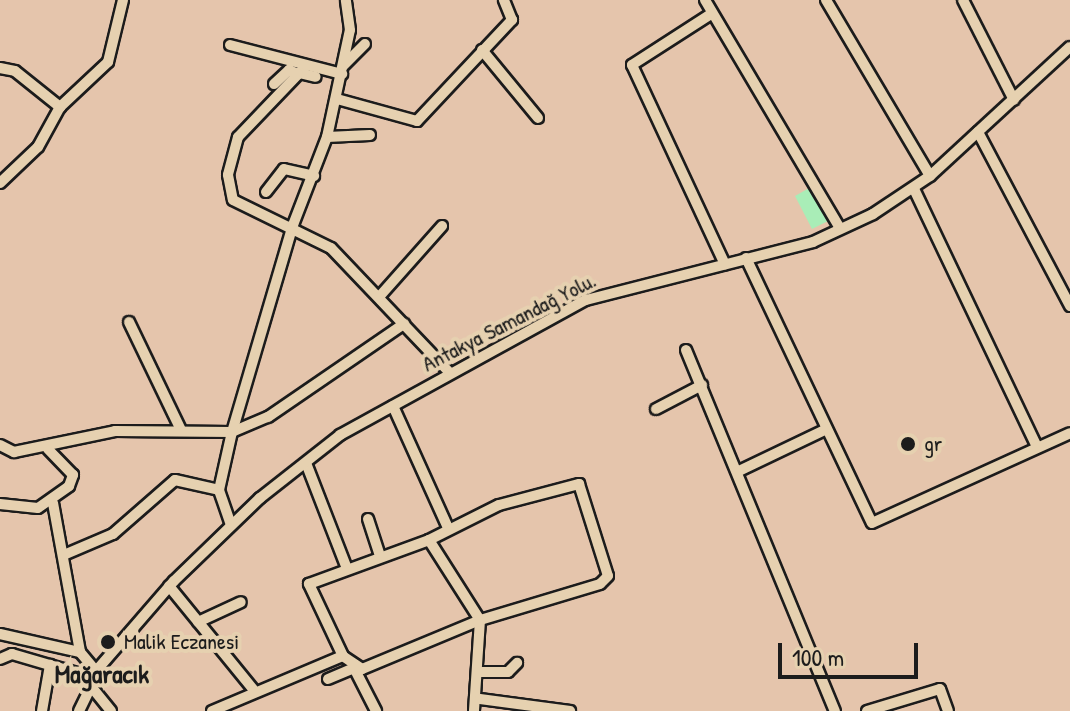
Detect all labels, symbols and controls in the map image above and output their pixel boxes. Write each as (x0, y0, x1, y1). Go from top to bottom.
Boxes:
street label: Antakya Samandağ Yolu. (418, 267, 600, 377)
place label: gr (924, 431, 942, 457)
marker: gr (899, 435, 917, 453)
scale bar (782, 627, 922, 677)
place label: Malik Eczanesi (124, 629, 239, 655)
marker: Malik Eczanesi (99, 633, 117, 651)
text: 100 m (792, 641, 844, 673)
district label: Mağaracık (55, 658, 149, 690)

